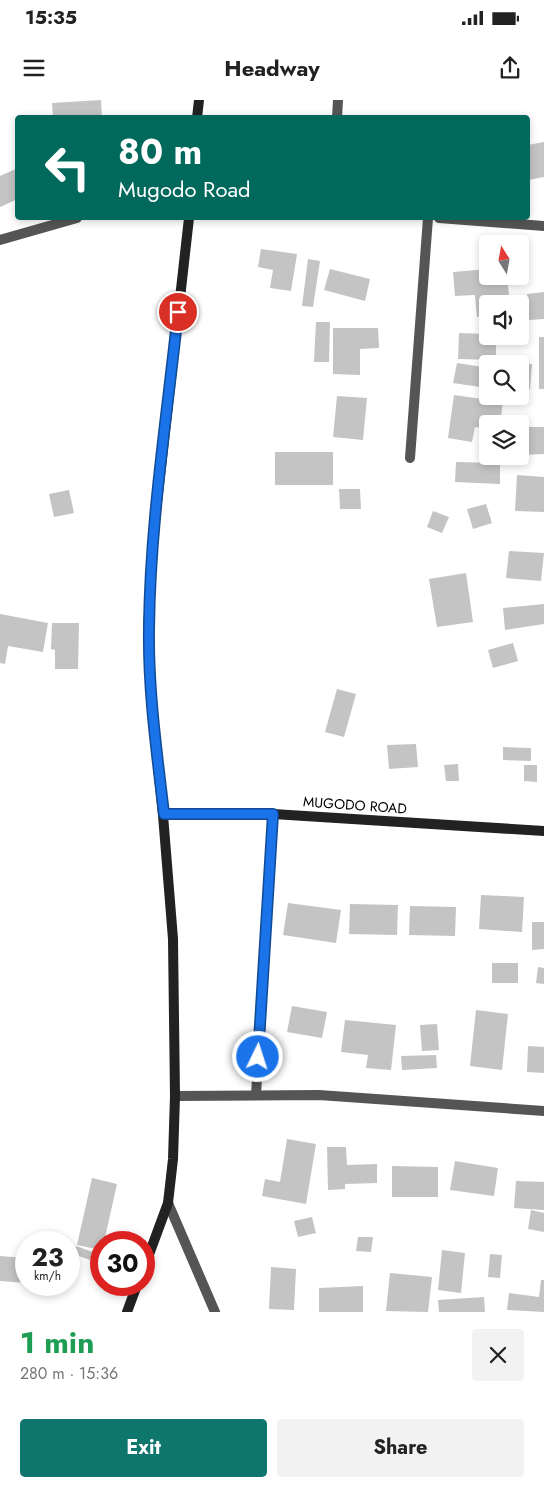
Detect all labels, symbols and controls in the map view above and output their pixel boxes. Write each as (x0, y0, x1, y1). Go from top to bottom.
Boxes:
text: 15:35 (25, 4, 77, 31)
text: Headway (224, 52, 320, 84)
icon: menu (20, 54, 48, 82)
icon: share (496, 54, 524, 82)
text: 80 m (118, 127, 202, 177)
icon: left (35, 135, 100, 200)
text: Mugodo Road (118, 173, 251, 205)
north arrow (479, 235, 529, 285)
map controls (479, 235, 529, 465)
pin (157, 291, 199, 333)
button: sound (479, 295, 529, 345)
icon: arrive (164, 298, 192, 326)
button: search (479, 355, 529, 405)
button: layers (479, 415, 529, 465)
street label: MUGODO ROAD (302, 791, 408, 819)
position arrow (231, 1030, 283, 1082)
speed limit sign: 30 (90, 1231, 155, 1296)
text: 23 (32, 1239, 63, 1275)
text: km/h (34, 1267, 61, 1285)
text: 1 min (20, 1321, 94, 1364)
button: close (472, 1329, 524, 1381)
text: 280 m · 15:36 (20, 1362, 118, 1385)
button: Exit (20, 1419, 267, 1477)
button: Share (277, 1419, 524, 1477)

